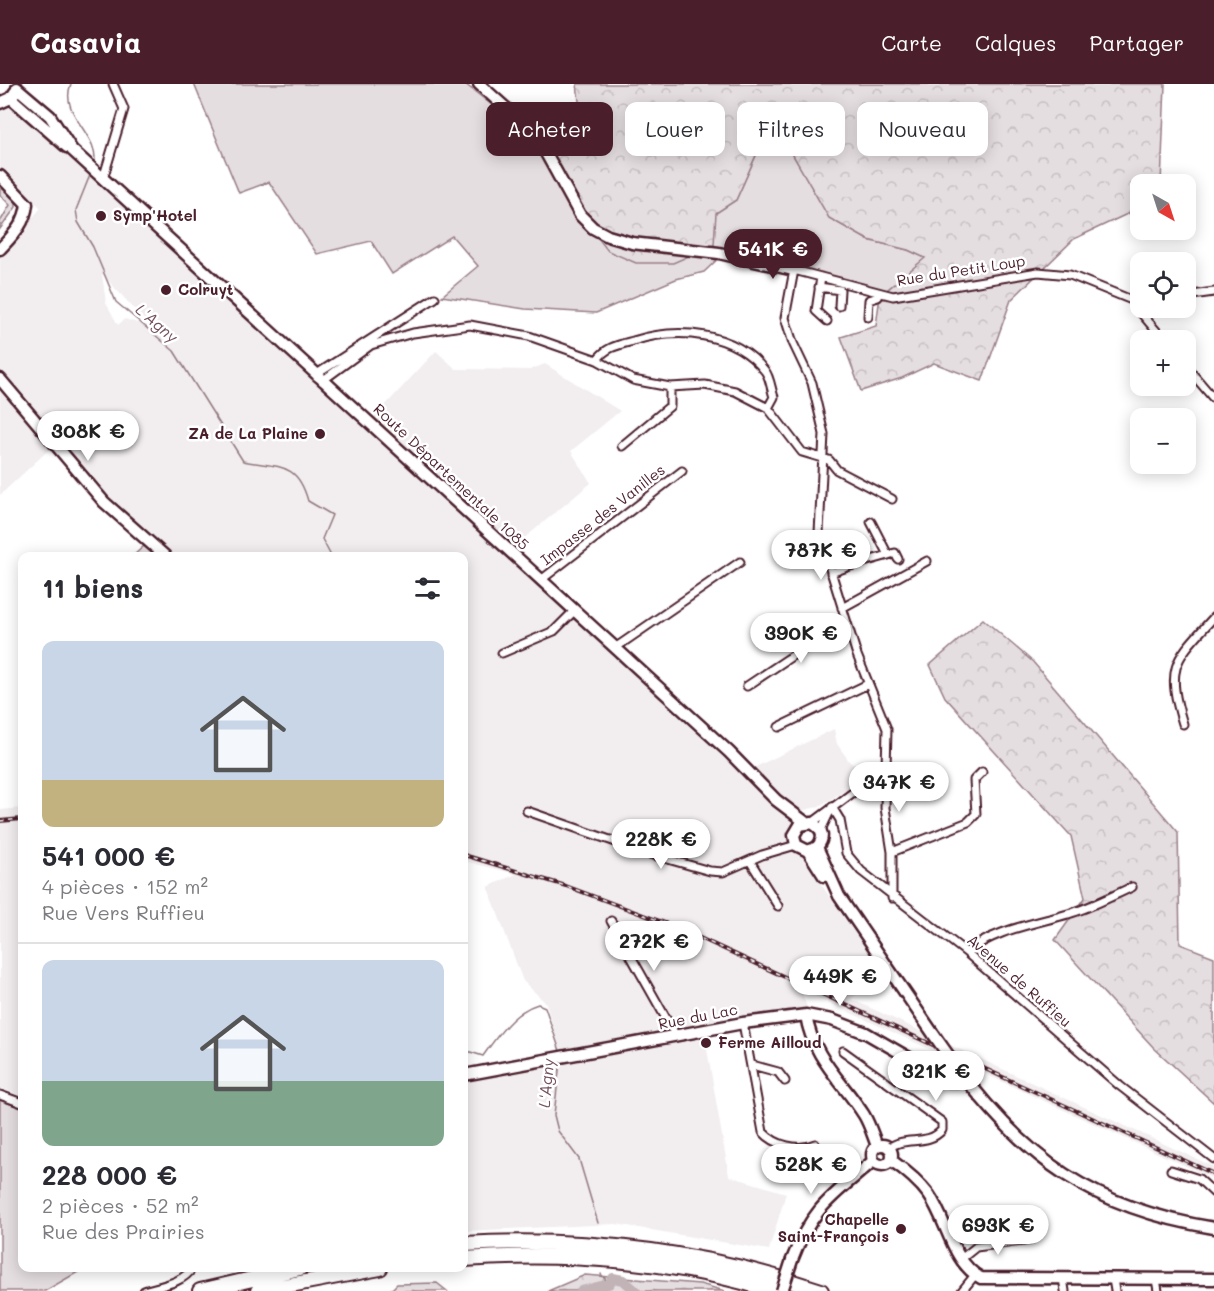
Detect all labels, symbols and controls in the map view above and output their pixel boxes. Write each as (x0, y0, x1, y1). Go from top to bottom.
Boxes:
text: Casavia (30, 24, 141, 60)
text: Carte (881, 29, 942, 56)
text: Calques (975, 29, 1057, 56)
text: Partager (1090, 29, 1184, 56)
chip: Acheter (486, 102, 613, 156)
chip: Louer (625, 102, 725, 156)
chip: Filtres (737, 102, 845, 156)
chip: Nouveau (857, 102, 988, 156)
north arrow (1130, 174, 1196, 240)
map controls (1130, 174, 1196, 474)
place label: Symp'Hotel (113, 205, 197, 225)
marker: Symp'Hotel (94, 209, 108, 223)
pin: 541K € (724, 229, 822, 280)
text: 541K € (738, 235, 808, 261)
street label: Rue du Petit Loup (895, 250, 1026, 290)
button: locate (1130, 252, 1196, 318)
place label: Colruyt (178, 279, 234, 299)
marker: Colruyt (159, 283, 173, 297)
water label: L'Agny (132, 298, 183, 347)
button: + (1130, 330, 1196, 396)
street label: Route Départementale 1085 (369, 399, 534, 554)
button: − (1130, 408, 1196, 474)
pin: 308K € (39, 411, 137, 462)
text: 308K € (51, 417, 125, 443)
place label: ZA de La Plaine (188, 423, 308, 443)
marker: ZA de La Plaine (313, 427, 327, 441)
street label: Impasse des Vanilles (536, 459, 669, 569)
pin: 787K € (772, 530, 870, 581)
text: 787K € (785, 536, 857, 562)
text: 11 biens (42, 571, 143, 605)
icon: filters (411, 572, 444, 605)
pin: 390K € (752, 613, 850, 664)
text: 390K € (764, 619, 838, 645)
icon: home (189, 680, 297, 788)
pin: 347K € (850, 762, 948, 813)
text: 347K € (863, 768, 935, 794)
pin: 228K € (612, 819, 710, 870)
text: 228K € (625, 825, 697, 851)
text: 541 000 € (42, 839, 175, 873)
text: 4 pièces · 152 m² (42, 873, 208, 899)
text: Rue Vers Ruffieu (42, 899, 205, 925)
pin: 272K € (605, 921, 703, 972)
text: 272K € (619, 927, 689, 953)
street label: Avenue de Ruffieu (963, 929, 1076, 1031)
pin: 449K € (791, 956, 889, 1007)
text: 449K € (803, 962, 877, 988)
street label: Rue du Lac (656, 998, 739, 1034)
icon: home (189, 999, 297, 1107)
place label: Ferme Ailloud (718, 1032, 822, 1052)
marker: Ferme Ailloud (699, 1036, 713, 1050)
pin: 321K € (887, 1051, 985, 1102)
water label: L'Agny (533, 1057, 558, 1109)
text: 321K € (902, 1057, 970, 1083)
pin: 528K € (762, 1144, 860, 1195)
text: 528K € (775, 1150, 847, 1176)
text: 228 000 € (42, 1158, 177, 1192)
text: 2 pièces · 52 m² (42, 1192, 198, 1218)
pin: 693K € (949, 1205, 1047, 1256)
place label: Chapelle Saint-François (778, 1209, 889, 1246)
text: 693K € (962, 1211, 1034, 1237)
text: Rue des Prairies (42, 1218, 205, 1244)
marker: Chapelle Saint-François (894, 1222, 908, 1236)

